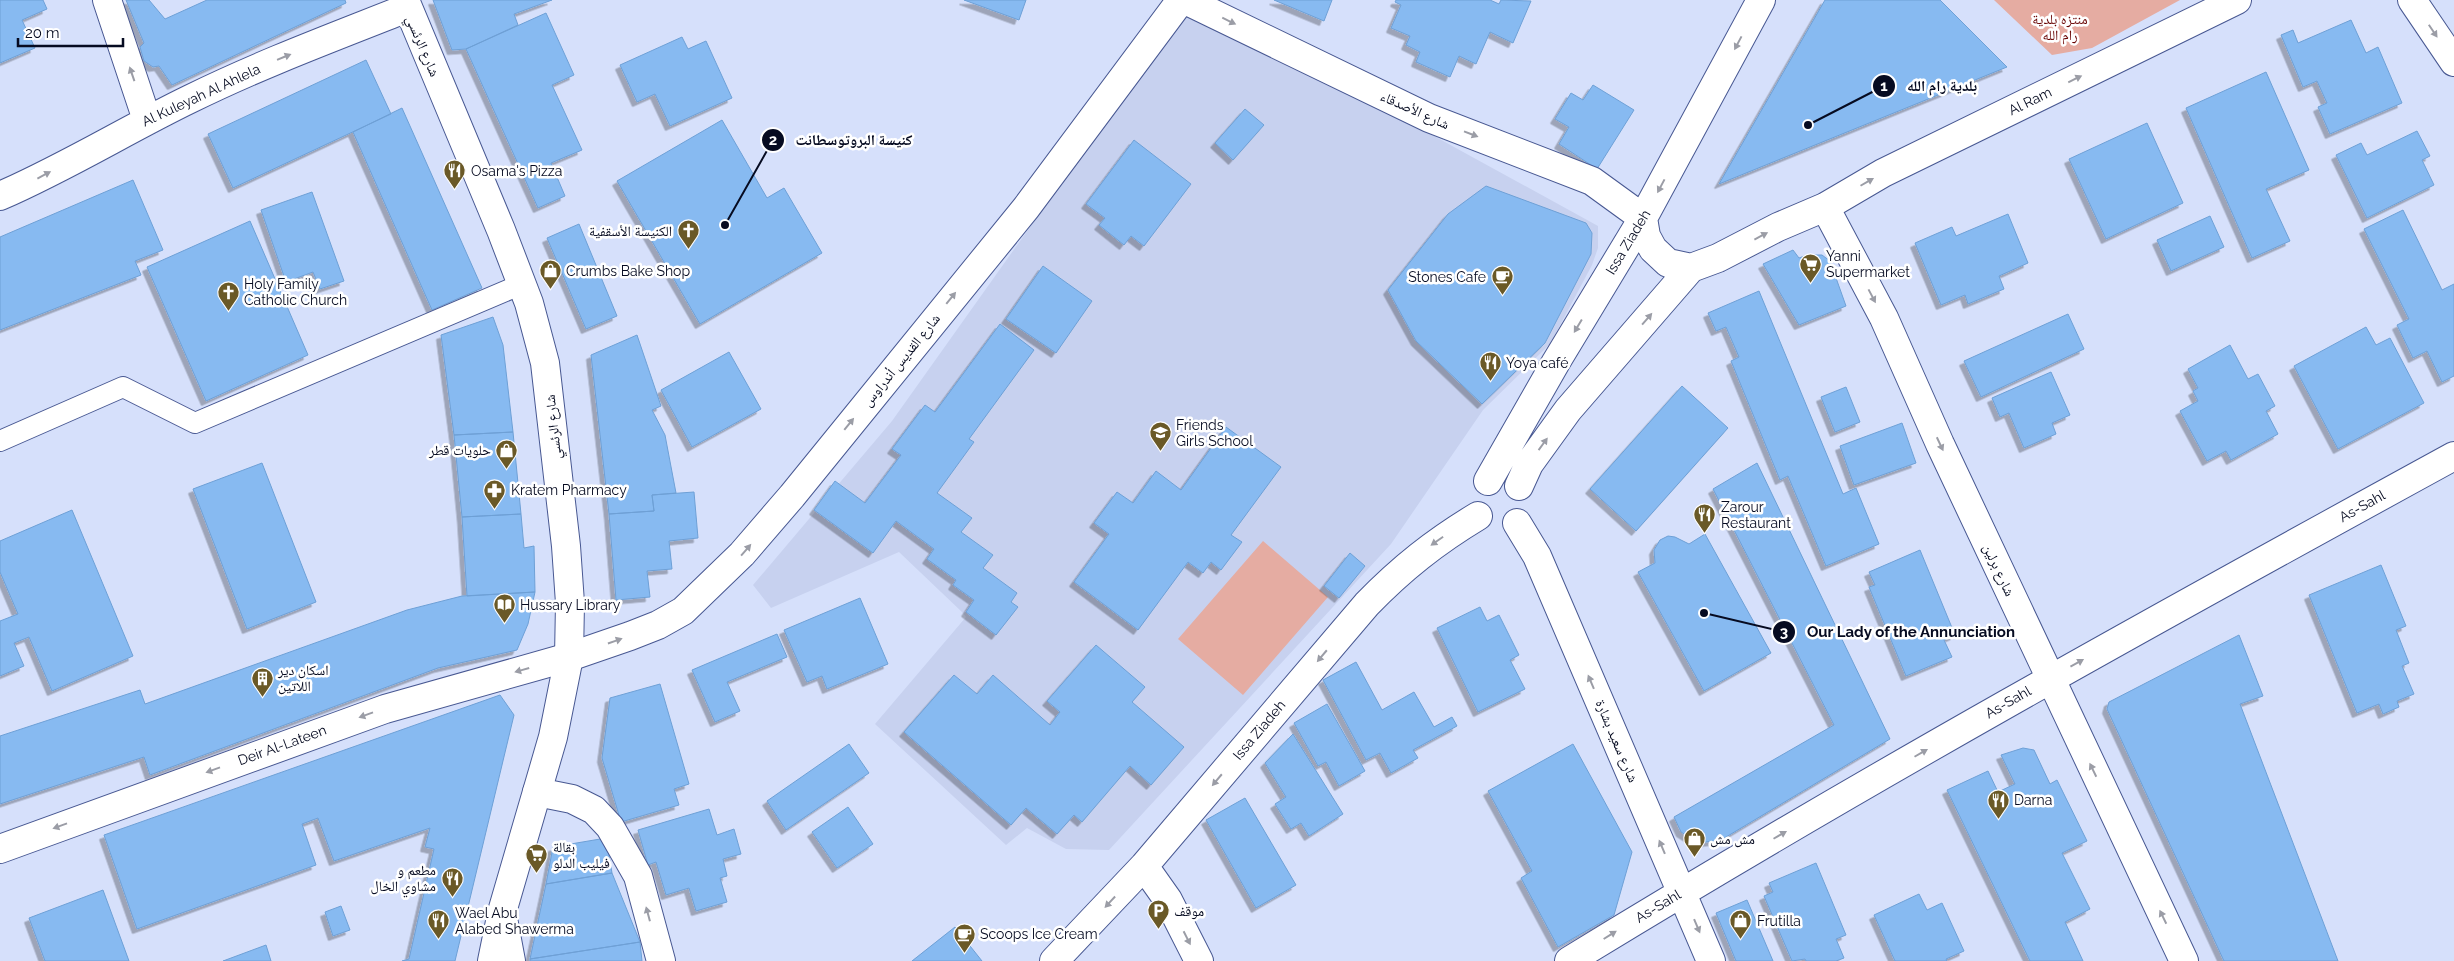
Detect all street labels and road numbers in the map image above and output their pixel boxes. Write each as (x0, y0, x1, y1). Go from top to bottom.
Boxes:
street label: شارع الرئسي (400, 13, 443, 80)
street label: Al Kuleyah Al Ahlela (139, 61, 263, 129)
street label: Al Ram (2006, 84, 2054, 118)
street label: شارع الأصدقاء (1377, 88, 1452, 134)
street label: Issa Ziadeh (1602, 207, 1654, 277)
street label: شارع القديس أندراوس (859, 310, 945, 411)
street label: شارع الرئسي (542, 394, 568, 460)
street label: As-Sahl (2336, 487, 2388, 525)
street label: شارع برلين (1978, 541, 2018, 600)
street label: As-Sahl (1982, 682, 2034, 721)
street label: Issa Ziadeh (1230, 697, 1288, 763)
street label: شارع سعيد بشارة (1591, 697, 1642, 786)
street label: Deir Al-Lateen (236, 722, 328, 768)
street label: As-Sahl (1632, 886, 1684, 926)

